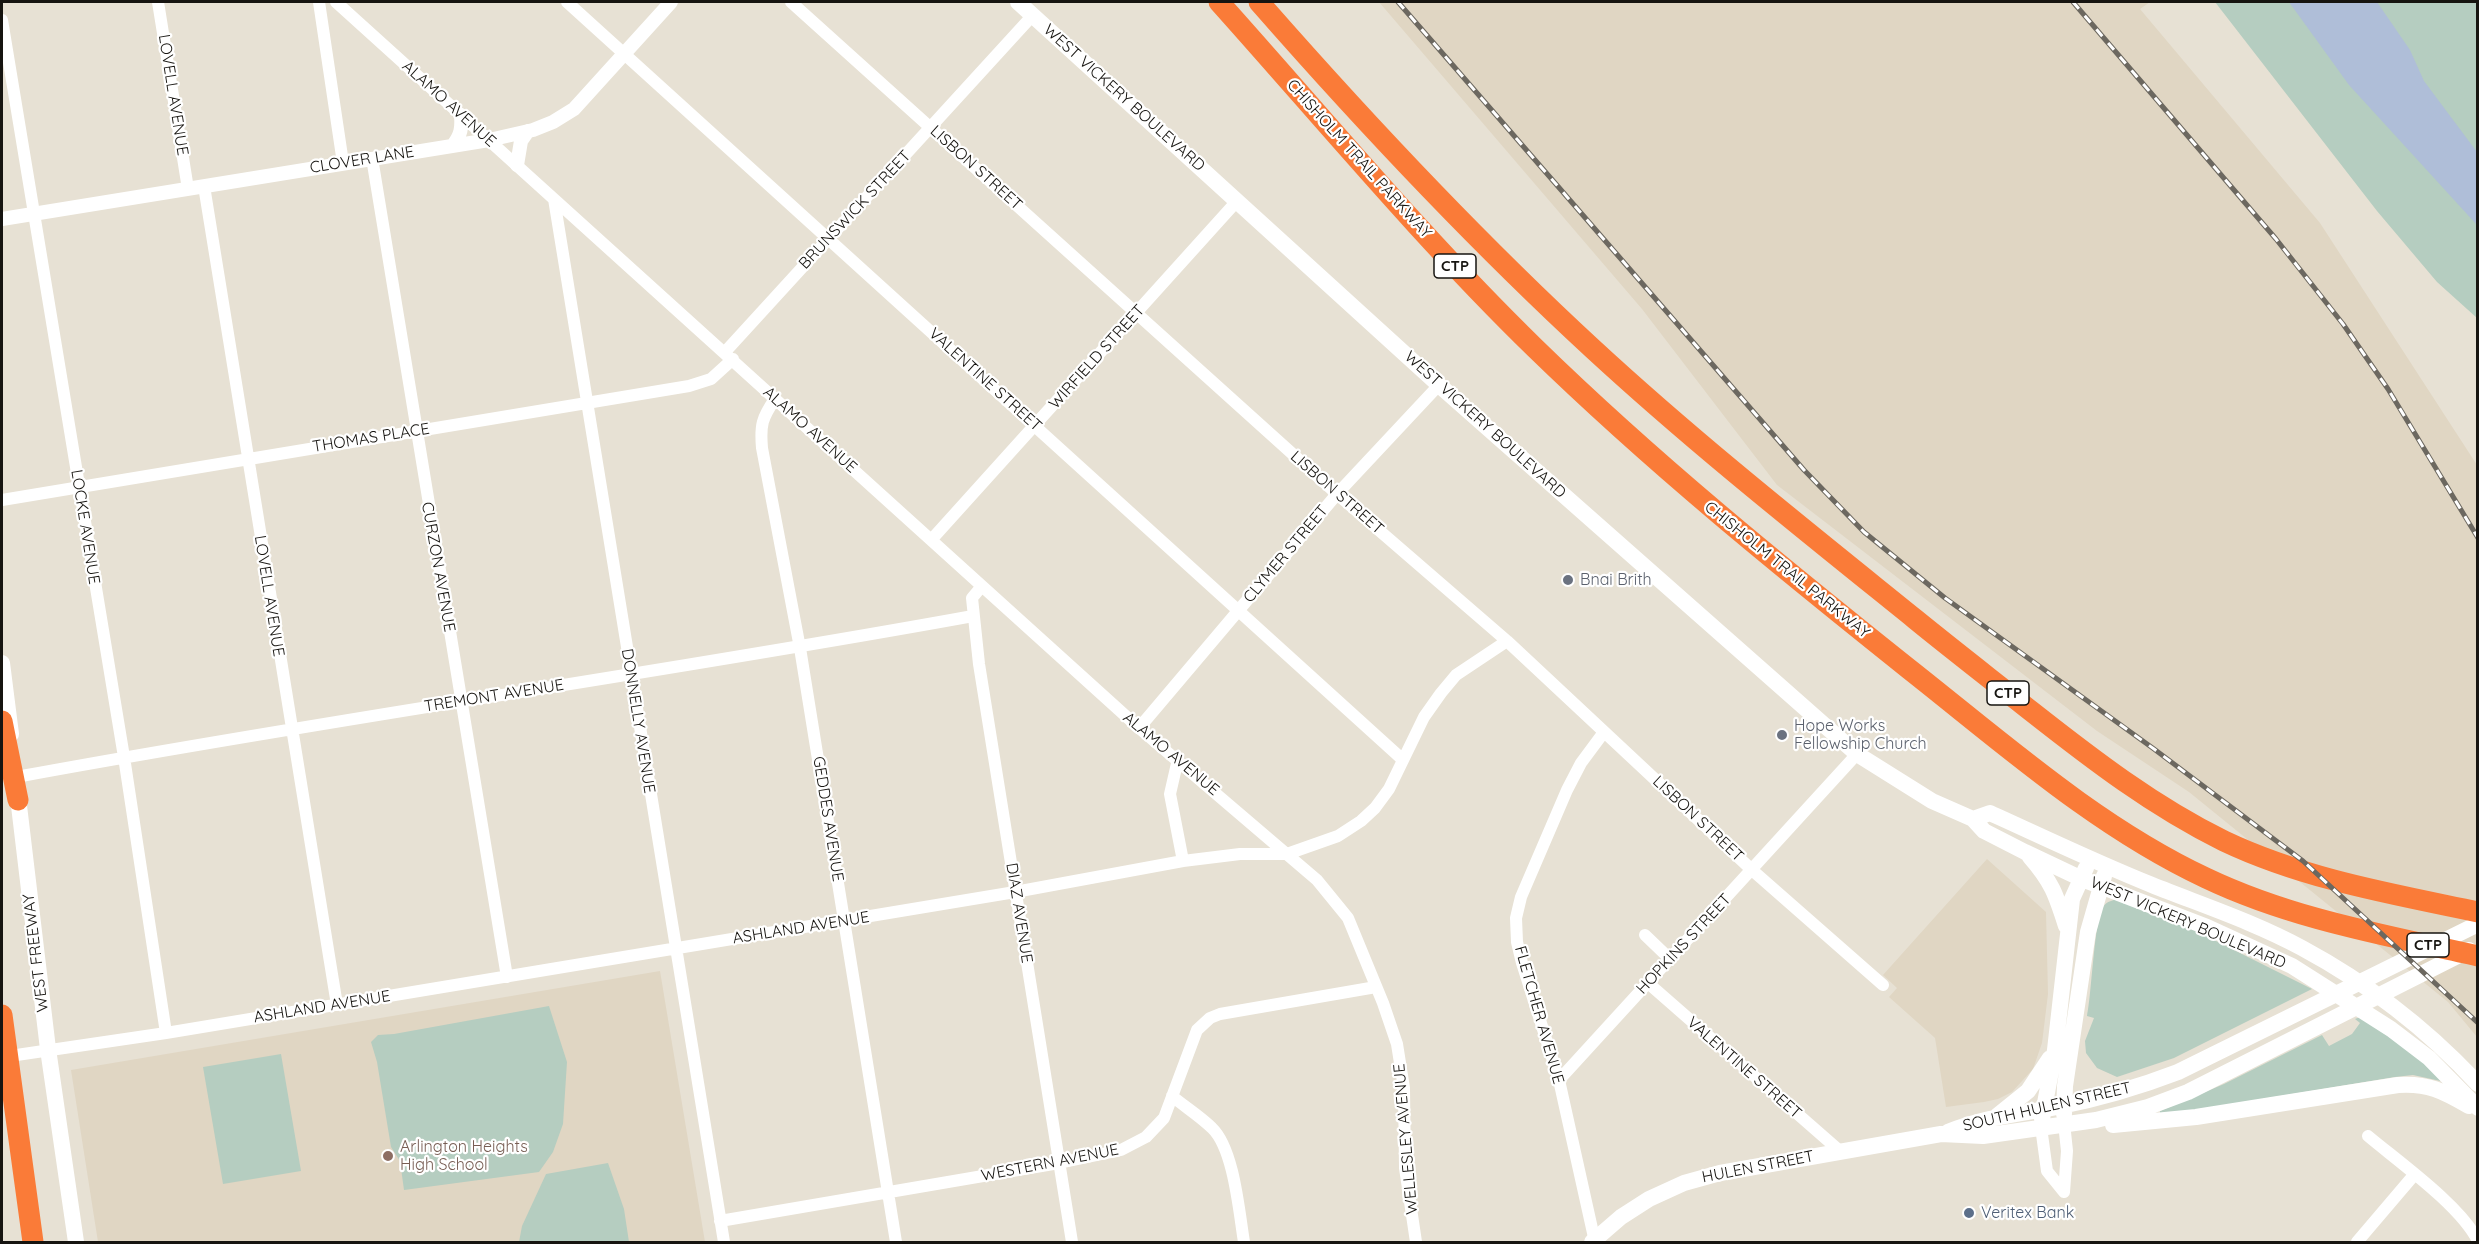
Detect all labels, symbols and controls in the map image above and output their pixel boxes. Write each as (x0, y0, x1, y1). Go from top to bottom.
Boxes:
street label: WEST VICKERY BOULEVARD (1039, 20, 1209, 176)
street label: LOVELL AVENUE (154, 33, 192, 157)
street label: ALAMO AVENUE (398, 57, 500, 151)
street label: CHISHOLM TRAIL PARKWAY (1283, 76, 1435, 242)
street label: LISBON STREET (926, 122, 1026, 214)
street label: CLOVER LANE (308, 142, 416, 178)
street label: BRUNSWICK STREET (795, 147, 915, 273)
road number: CTP (1434, 254, 1476, 278)
street label: WIRFIELD STREET (1045, 301, 1149, 413)
street label: VALENTINE STREET (924, 324, 1046, 436)
street label: WEST VICKERY BOULEVARD (1400, 347, 1570, 503)
street label: ALAMO AVENUE (759, 383, 861, 477)
street label: THOMAS PLACE (311, 419, 431, 457)
street label: LISBON STREET (1286, 447, 1388, 539)
street label: LOCKE AVENUE (66, 468, 104, 586)
street label: CHISHOLM TRAIL PARKWAY (1701, 497, 1873, 643)
street label: CURZON AVENUE (417, 500, 459, 634)
street label: CLYMER STREET (1240, 501, 1332, 607)
street label: LOVELL AVENUE (250, 534, 288, 658)
place label: Bnai Brith (1580, 570, 1652, 590)
marker: Bnai Brith (1561, 573, 1575, 587)
street label: DONNELLY AVENUE (617, 647, 659, 795)
street label: TREMONT AVENUE (423, 675, 565, 717)
road number: CTP (1987, 681, 2029, 705)
street label: ALAMO AVENUE (1119, 708, 1223, 800)
place label: Hope Works Fellowship Church (1794, 716, 1927, 754)
marker: Hope Works Fellowship Church (1775, 728, 1789, 742)
street label: GEDDES AVENUE (809, 755, 847, 883)
street label: LISBON STREET (1649, 772, 1747, 866)
street label: DIAZ AVENUE (1002, 861, 1036, 965)
street label: WEST VICKERY BOULEVARD (2087, 873, 2289, 973)
street label: HOPKINS STREET (1633, 890, 1735, 998)
street label: WEST FREEWAY (19, 893, 53, 1013)
street label: ASHLAND AVENUE (731, 908, 871, 948)
road number: CTP (2407, 933, 2449, 957)
street label: FLETCHER AVENUE (1510, 944, 1568, 1086)
street label: ASHLAND AVENUE (252, 987, 392, 1027)
street label: VALENTINE STREET (1683, 1013, 1805, 1123)
street label: WELLESLEY AVENUE (1390, 1063, 1422, 1215)
street label: SOUTH HULEN STREET (1961, 1078, 2133, 1136)
place label: Arlington Heights High School (400, 1137, 528, 1175)
street label: WESTERN AVENUE (980, 1140, 1120, 1186)
street label: HULEN STREET (1700, 1147, 1816, 1187)
marker: Arlington Heights High School (381, 1149, 395, 1163)
place label: Veritex Bank (1981, 1203, 2074, 1223)
marker: Veritex Bank (1962, 1206, 1976, 1220)

